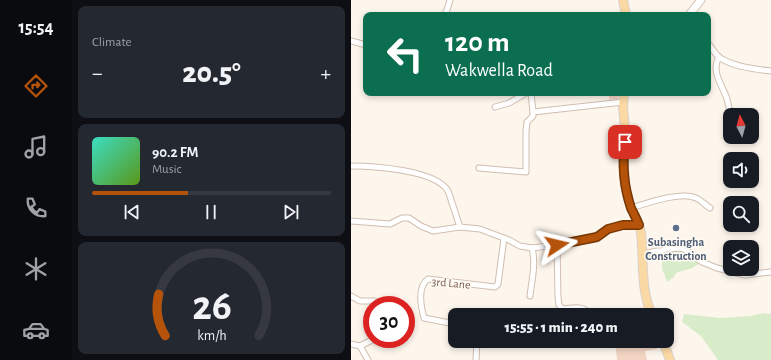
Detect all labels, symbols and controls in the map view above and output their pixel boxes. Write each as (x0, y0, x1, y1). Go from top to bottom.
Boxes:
text: 15:54 (18, 19, 54, 37)
icon: left (379, 28, 431, 80)
text: 120 m (445, 29, 510, 57)
text: Climate (92, 36, 131, 49)
text: 20.5° (182, 58, 241, 88)
text: − (92, 62, 103, 84)
text: + (320, 62, 331, 84)
text: Wakwella Road (445, 62, 553, 80)
icon: directions (22, 72, 50, 100)
north arrow (723, 108, 759, 144)
map controls (723, 108, 759, 276)
pin (608, 125, 642, 159)
icon: arrive (614, 131, 636, 153)
icon: music (22, 133, 50, 161)
text: 90.2 FM (152, 145, 198, 160)
button: sound (723, 152, 759, 188)
text: Music (152, 163, 182, 176)
icon: phone (22, 194, 50, 222)
button: search (723, 196, 759, 232)
icon: previous (121, 201, 143, 223)
icon: pause (200, 201, 222, 223)
icon: next (280, 201, 302, 223)
marker: Subasingha Construction (671, 223, 681, 233)
position arrow (536, 224, 578, 266)
place label: Subasingha Construction (645, 236, 707, 262)
button: layers (723, 240, 759, 276)
icon: climate (22, 255, 50, 283)
street label: 3rd Lane (431, 275, 471, 291)
text: 26 (192, 286, 231, 327)
speed limit sign: 30 (363, 296, 415, 348)
icon: car (22, 316, 50, 344)
text: 15:55 · 1 min · 240 m (504, 320, 618, 335)
text: km/h (197, 329, 226, 343)

